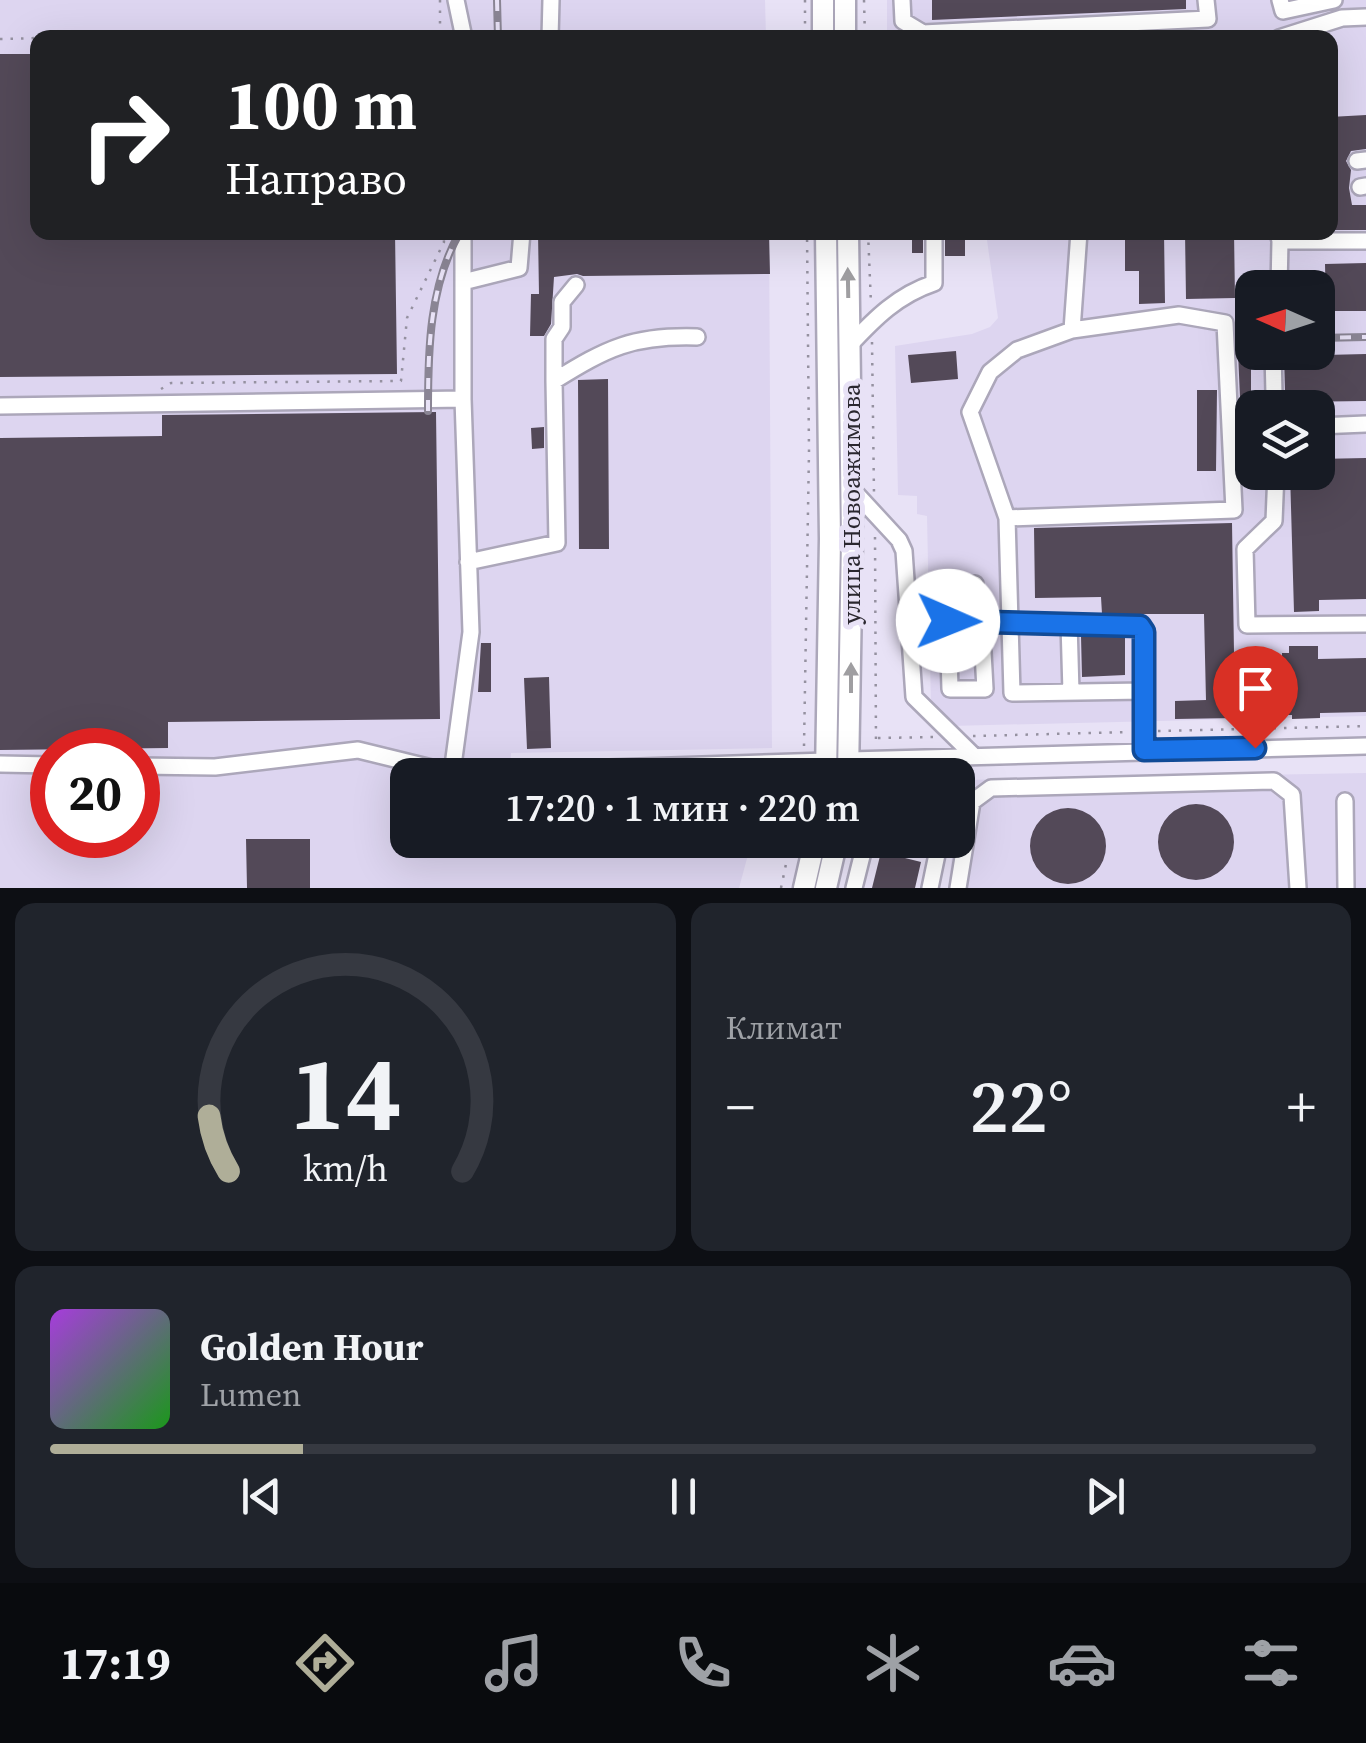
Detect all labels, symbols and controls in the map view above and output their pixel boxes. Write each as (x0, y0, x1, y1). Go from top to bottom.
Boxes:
text: 100 m (225, 56, 417, 152)
icon: right (60, 70, 190, 200)
text: Направо (225, 147, 407, 209)
one-way arrow (840, 266, 856, 298)
north arrow (1235, 270, 1335, 370)
map controls (1235, 270, 1335, 490)
street label: улица Новоажимова (834, 383, 868, 625)
button: layers (1235, 390, 1335, 490)
position arrow (896, 569, 1000, 673)
pin (1213, 646, 1298, 749)
one-way arrow (843, 661, 859, 693)
icon: arrive (1228, 661, 1283, 716)
speed limit sign: 20 (30, 728, 160, 858)
text: 17:20 · 1 мин · 220 m (505, 782, 860, 834)
text: Климат (726, 1006, 842, 1050)
text: 14 (289, 1021, 402, 1164)
text: 22° (969, 1054, 1072, 1157)
text: − (726, 1069, 755, 1144)
text: + (1287, 1069, 1316, 1144)
text: km/h (303, 1144, 388, 1193)
text: Golden Hour (200, 1321, 423, 1373)
text: Lumen (200, 1373, 302, 1417)
icon: previous (234, 1469, 289, 1524)
icon: pause (656, 1469, 711, 1524)
icon: next (1078, 1469, 1133, 1524)
icon: directions (290, 1628, 360, 1698)
icon: music (479, 1628, 549, 1698)
icon: phone (668, 1628, 738, 1698)
icon: climate (858, 1628, 928, 1698)
icon: car (1047, 1628, 1117, 1698)
icon: filters (1236, 1628, 1306, 1698)
text: 17:19 (60, 1632, 171, 1694)

